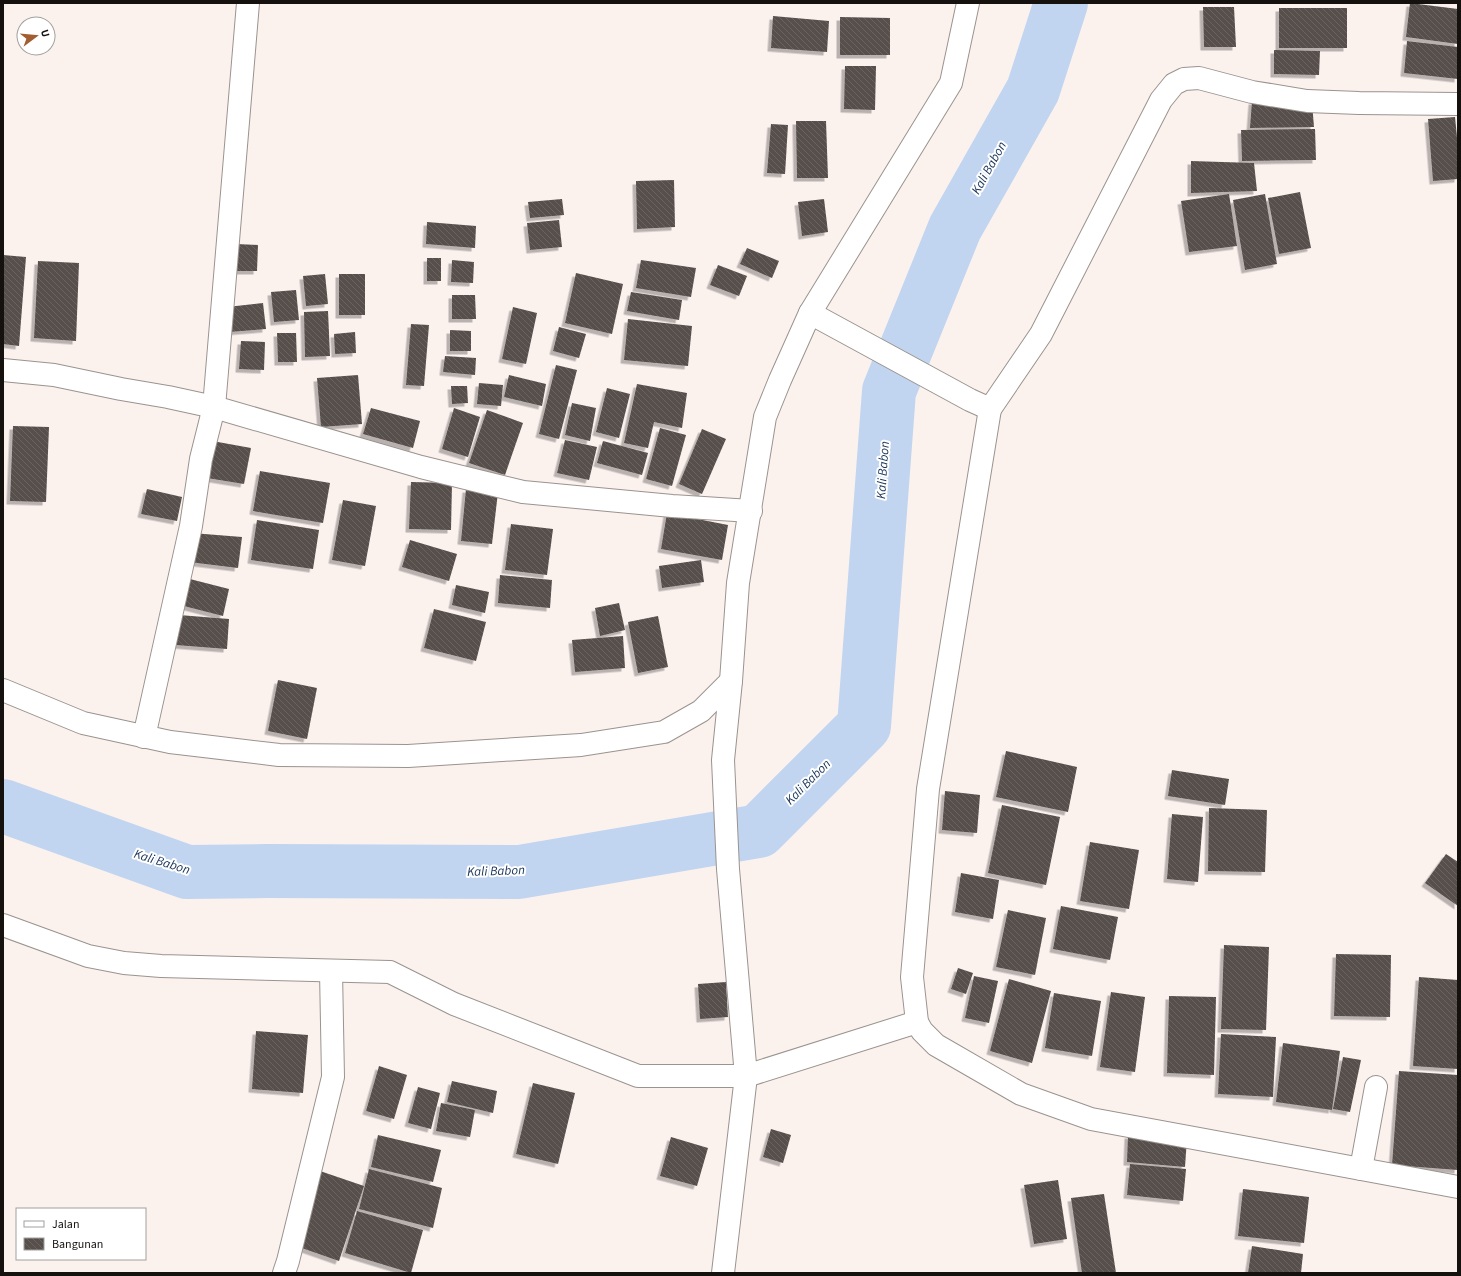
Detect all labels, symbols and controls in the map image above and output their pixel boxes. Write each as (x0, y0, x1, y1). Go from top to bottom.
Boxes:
north arrow (16, 16, 56, 56)
text: U (37, 28, 53, 39)
water label: Kali Babon (967, 138, 1011, 198)
water label: Kali Babon (872, 440, 894, 499)
water label: Kali Babon (781, 755, 835, 809)
water label: Kali Babon (132, 845, 192, 879)
water label: Kali Babon (467, 861, 525, 881)
legend (16, 1208, 146, 1260)
text: Jalan (52, 1216, 79, 1233)
text: Bangunan (52, 1236, 103, 1253)

